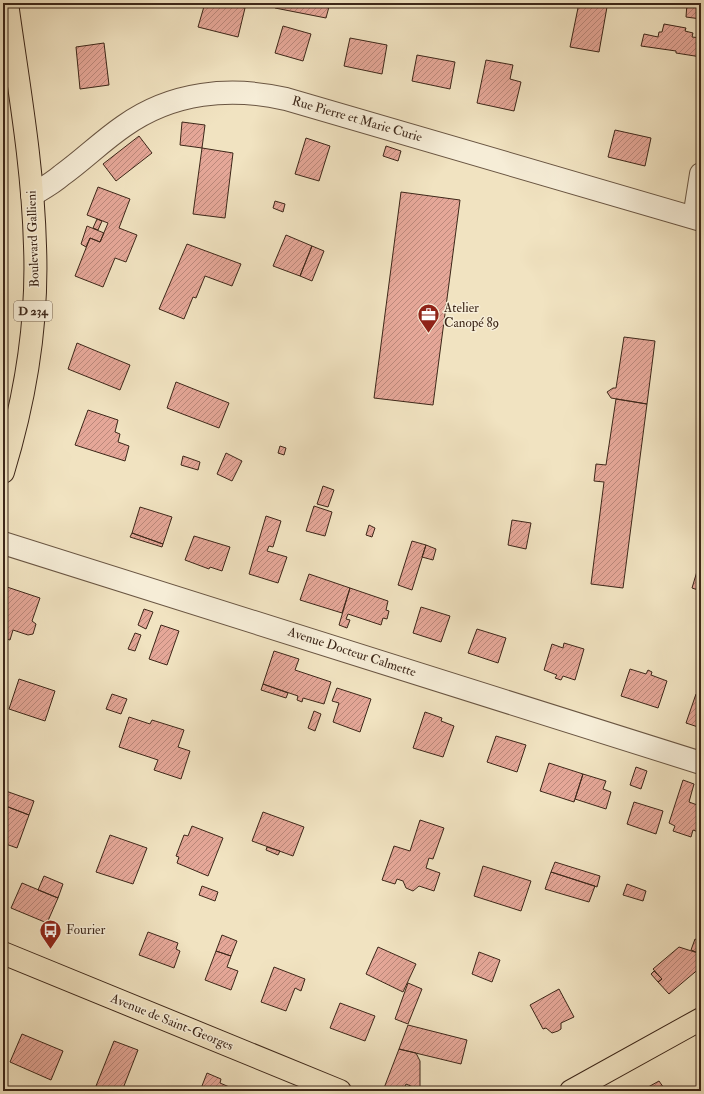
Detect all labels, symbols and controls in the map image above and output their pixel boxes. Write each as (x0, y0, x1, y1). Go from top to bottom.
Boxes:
street label: Rue Pierre et Marie Curie (290, 93, 425, 145)
street label: Boulevard Gallieni (23, 190, 43, 288)
place label: Atelier Canopé 89 (443, 300, 499, 332)
road number: D 234 (14, 301, 52, 321)
office icon: Atelier Canopé 89 (416, 302, 442, 335)
street label: Avenue Docteur Calmette (285, 623, 419, 680)
bus stop icon: Fourier (37, 917, 63, 950)
place label: Fourier (66, 922, 106, 938)
street label: Avenue de Saint-Georges (107, 990, 236, 1054)

